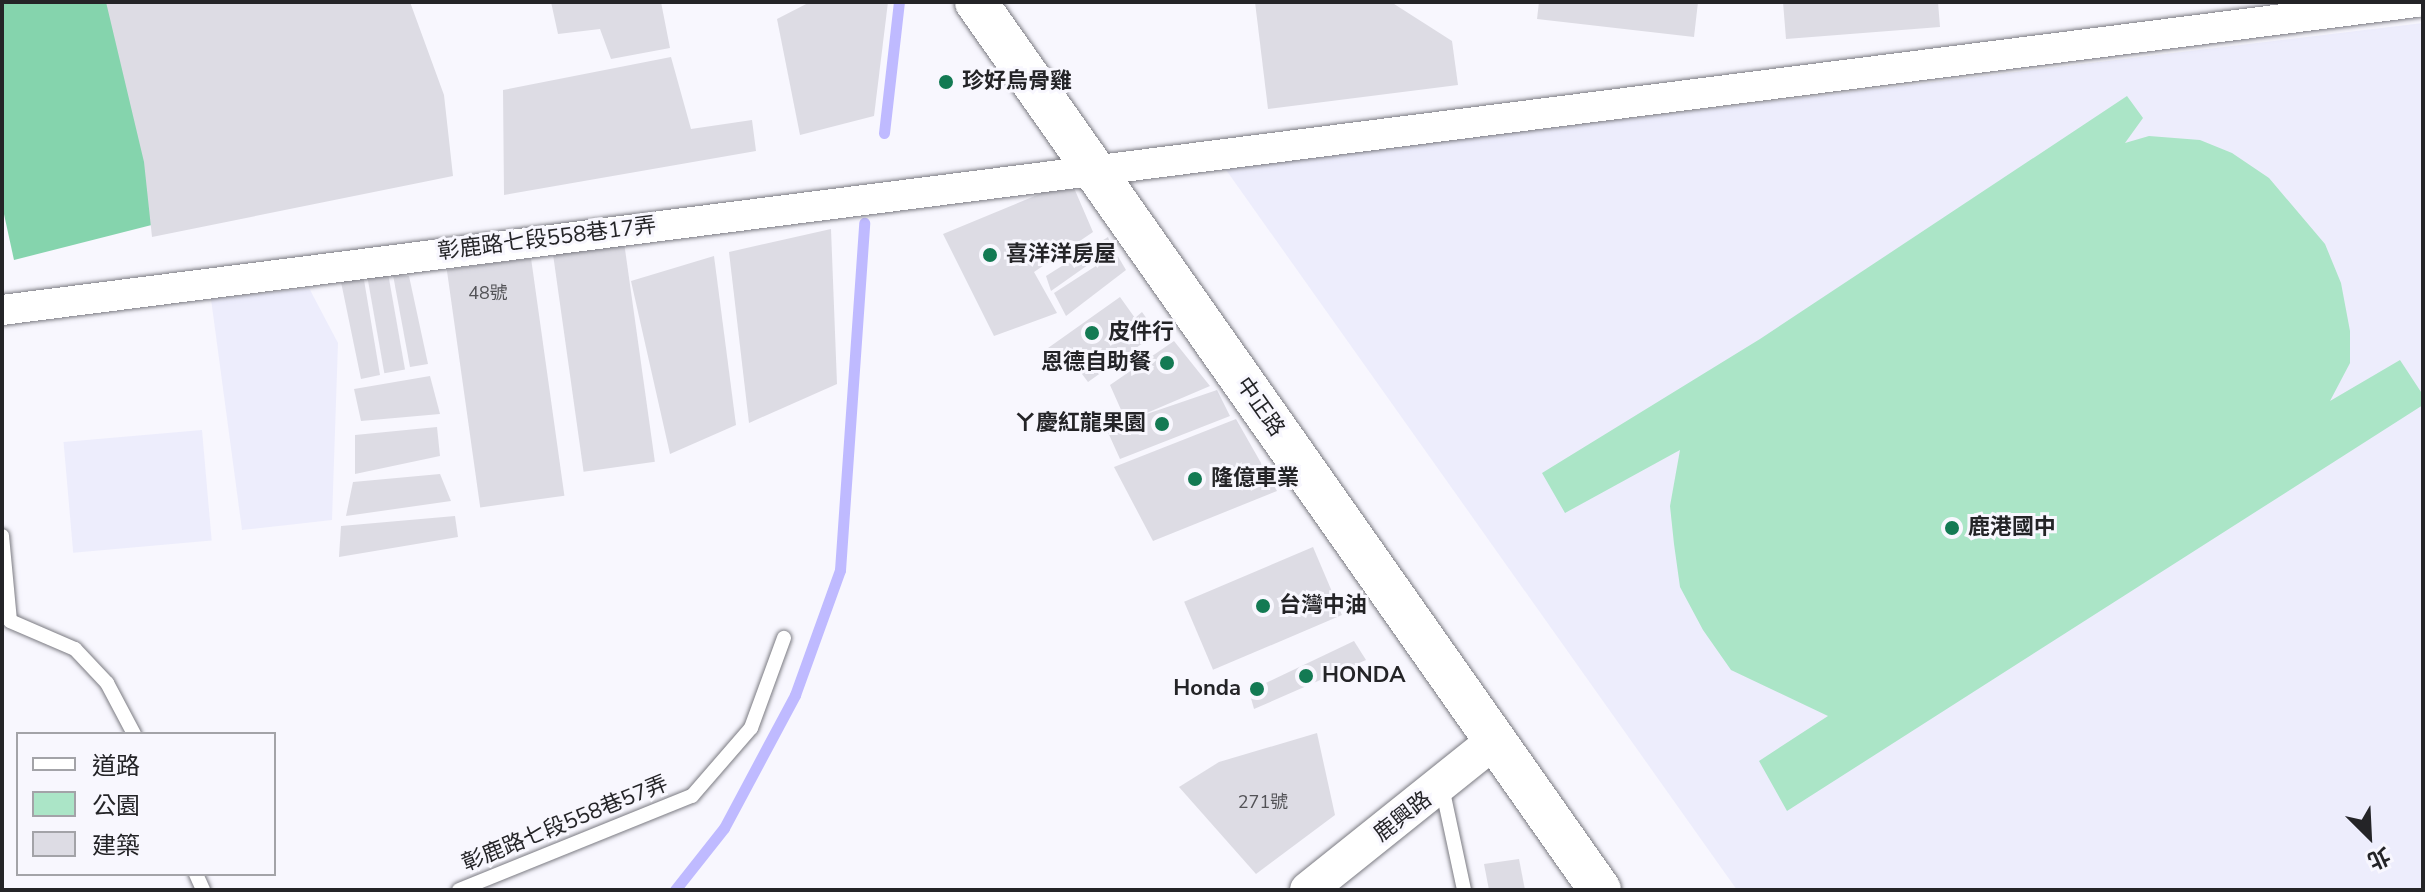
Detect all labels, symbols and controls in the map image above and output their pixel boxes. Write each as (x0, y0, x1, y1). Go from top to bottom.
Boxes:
place label: 珍好烏骨雞 (962, 69, 1072, 95)
marker: 珍好烏骨雞 (937, 73, 955, 91)
street label: 彰鹿路七段558巷17弄 (436, 212, 658, 266)
place label: 喜洋洋房屋 (1006, 242, 1116, 268)
marker: 喜洋洋房屋 (981, 246, 999, 264)
house number: 48號 (468, 282, 508, 304)
place label: 皮件行 (1108, 320, 1174, 346)
marker: 皮件行 (1083, 324, 1101, 342)
place label: 恩德自助餐 (1041, 350, 1151, 376)
marker: 恩德自助餐 (1158, 354, 1176, 372)
street label: 中正路 (1230, 372, 1290, 442)
place label: ㄚ慶紅龍果園 (1014, 411, 1146, 437)
marker: ㄚ慶紅龍果園 (1153, 415, 1171, 433)
place label: 隆億車業 (1211, 466, 1299, 492)
marker: 隆億車業 (1186, 470, 1204, 488)
place label: 鹿港國中 (1968, 515, 2056, 541)
marker: 鹿港國中 (1943, 519, 1961, 537)
place label: 台灣中油 (1279, 593, 1367, 619)
marker: 台灣中油 (1254, 597, 1272, 615)
place label: HONDA (1322, 663, 1406, 689)
marker: HONDA (1297, 667, 1315, 685)
place label: Honda (1173, 676, 1241, 702)
marker: Honda (1248, 680, 1266, 698)
legend (16, 732, 276, 876)
text: 道路 (92, 750, 140, 782)
street label: 彰鹿路七段558巷57弄 (458, 771, 672, 877)
street label: 鹿興路 (1369, 786, 1437, 848)
text: 公園 (92, 790, 140, 822)
house number: 271號 (1238, 791, 1288, 813)
north arrow (2329, 796, 2409, 876)
text: 建築 (92, 830, 140, 862)
text: 北 (2363, 840, 2395, 876)

